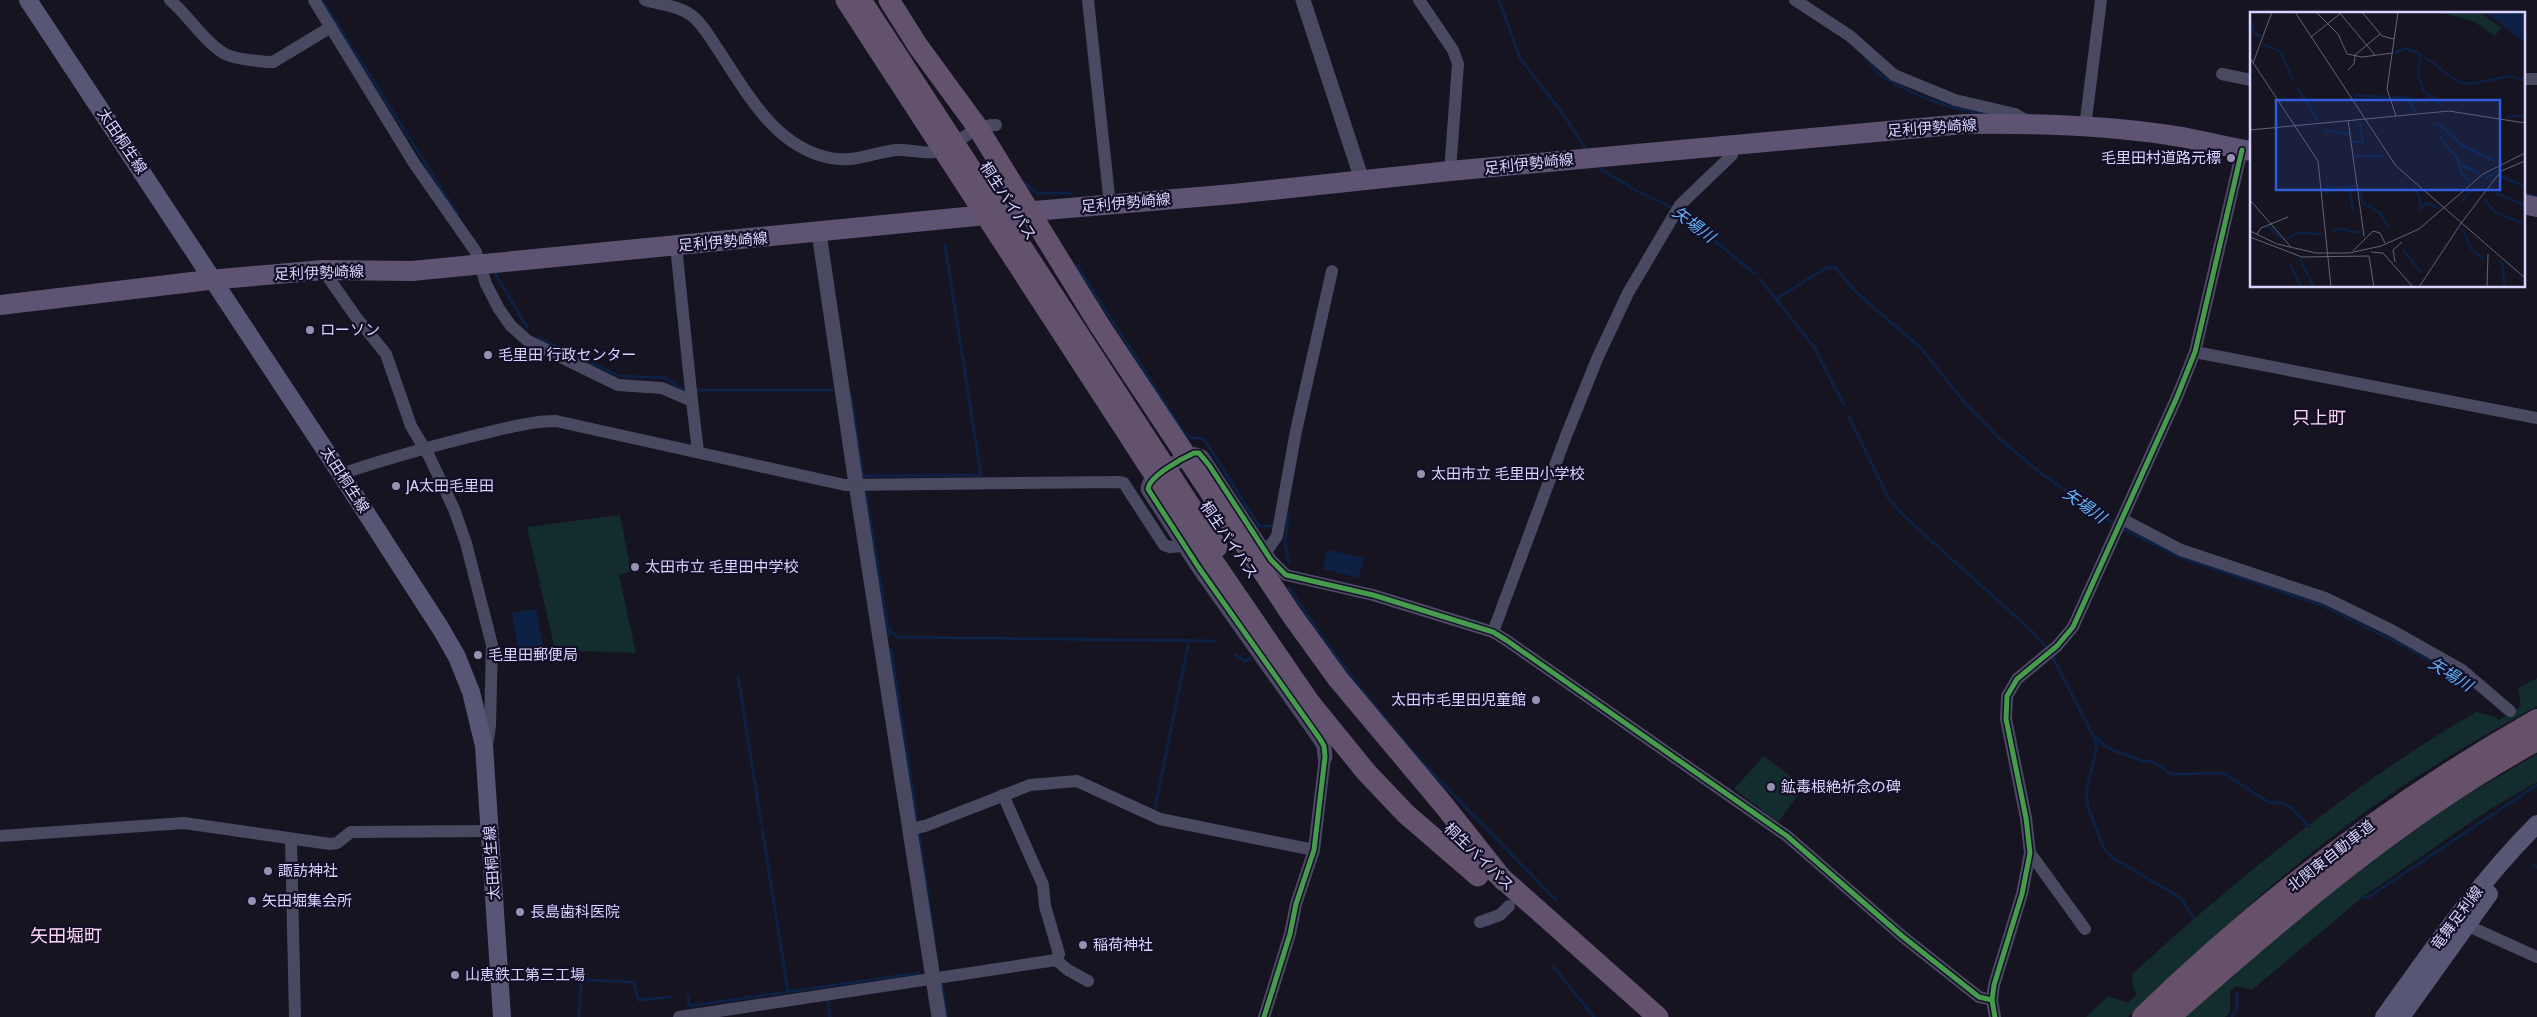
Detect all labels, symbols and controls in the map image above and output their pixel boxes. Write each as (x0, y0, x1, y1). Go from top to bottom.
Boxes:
inset map (2250, 12, 2524, 288)
street label: 太田桐生線 (94, 105, 150, 177)
street label: 足利伊勢崎線 (1886, 116, 1978, 140)
place label: 毛里田村道路元標 (2101, 149, 2221, 167)
street label: 足利伊勢崎線 (1483, 150, 1575, 178)
marker: 毛里田村道路元標 (2225, 152, 2237, 164)
street label: 桐生バイパス (976, 158, 1040, 244)
street label: 足利伊勢崎線 (1080, 190, 1172, 216)
water label: 矢場川 (1669, 202, 1720, 248)
street label: 足利伊勢崎線 (677, 229, 769, 255)
street label: 足利伊勢崎線 (274, 262, 364, 284)
place label: ローソン (320, 321, 380, 339)
marker: ローソン (304, 324, 316, 336)
place label: 毛里田 行政センター (498, 346, 636, 364)
marker: 毛里田 行政センター (482, 349, 494, 361)
district label: 只上町 (2292, 407, 2346, 429)
street label: 太田桐生線 (317, 444, 373, 516)
place label: 太田市立 毛里田小学校 (1431, 465, 1584, 483)
marker: 太田市立 毛里田小学校 (1415, 468, 1427, 480)
place label: JA太田毛里田 (405, 477, 494, 495)
marker: JA太田毛里田 (390, 480, 402, 492)
water label: 矢場川 (2060, 484, 2111, 528)
street label: 桐生バイパス (1196, 498, 1262, 582)
place label: 太田市立 毛里田中学校 (645, 558, 798, 576)
marker: 太田市立 毛里田中学校 (629, 561, 641, 573)
place label: 毛里田郵便局 (488, 646, 578, 664)
marker: 毛里田郵便局 (472, 649, 484, 661)
water label: 矢場川 (2425, 654, 2478, 696)
place label: 太田市毛里田児童館 (1391, 691, 1526, 709)
marker: 太田市毛里田児童館 (1530, 694, 1542, 706)
place label: 鉱毒根絶祈念の碑 (1781, 778, 1901, 796)
marker: 鉱毒根絶祈念の碑 (1765, 781, 1777, 793)
street label: 北関東自動車道 (2284, 817, 2378, 895)
street label: 桐生バイパス (1440, 819, 1518, 895)
street label: 太田桐生線 (480, 825, 504, 901)
place label: 諏訪神社 (278, 862, 338, 880)
marker: 諏訪神社 (262, 865, 274, 877)
street label: 竜舞足利線 (2427, 883, 2487, 953)
place label: 矢田堀集会所 (262, 892, 352, 910)
marker: 矢田堀集会所 (246, 895, 258, 907)
place label: 長島歯科医院 (530, 903, 620, 921)
marker: 長島歯科医院 (514, 906, 526, 918)
district label: 矢田堀町 (30, 925, 102, 947)
place label: 稲荷神社 (1093, 936, 1153, 954)
marker: 稲荷神社 (1077, 939, 1089, 951)
place label: 山恵鉄工第三工場 (465, 966, 585, 984)
marker: 山恵鉄工第三工場 (449, 969, 461, 981)

